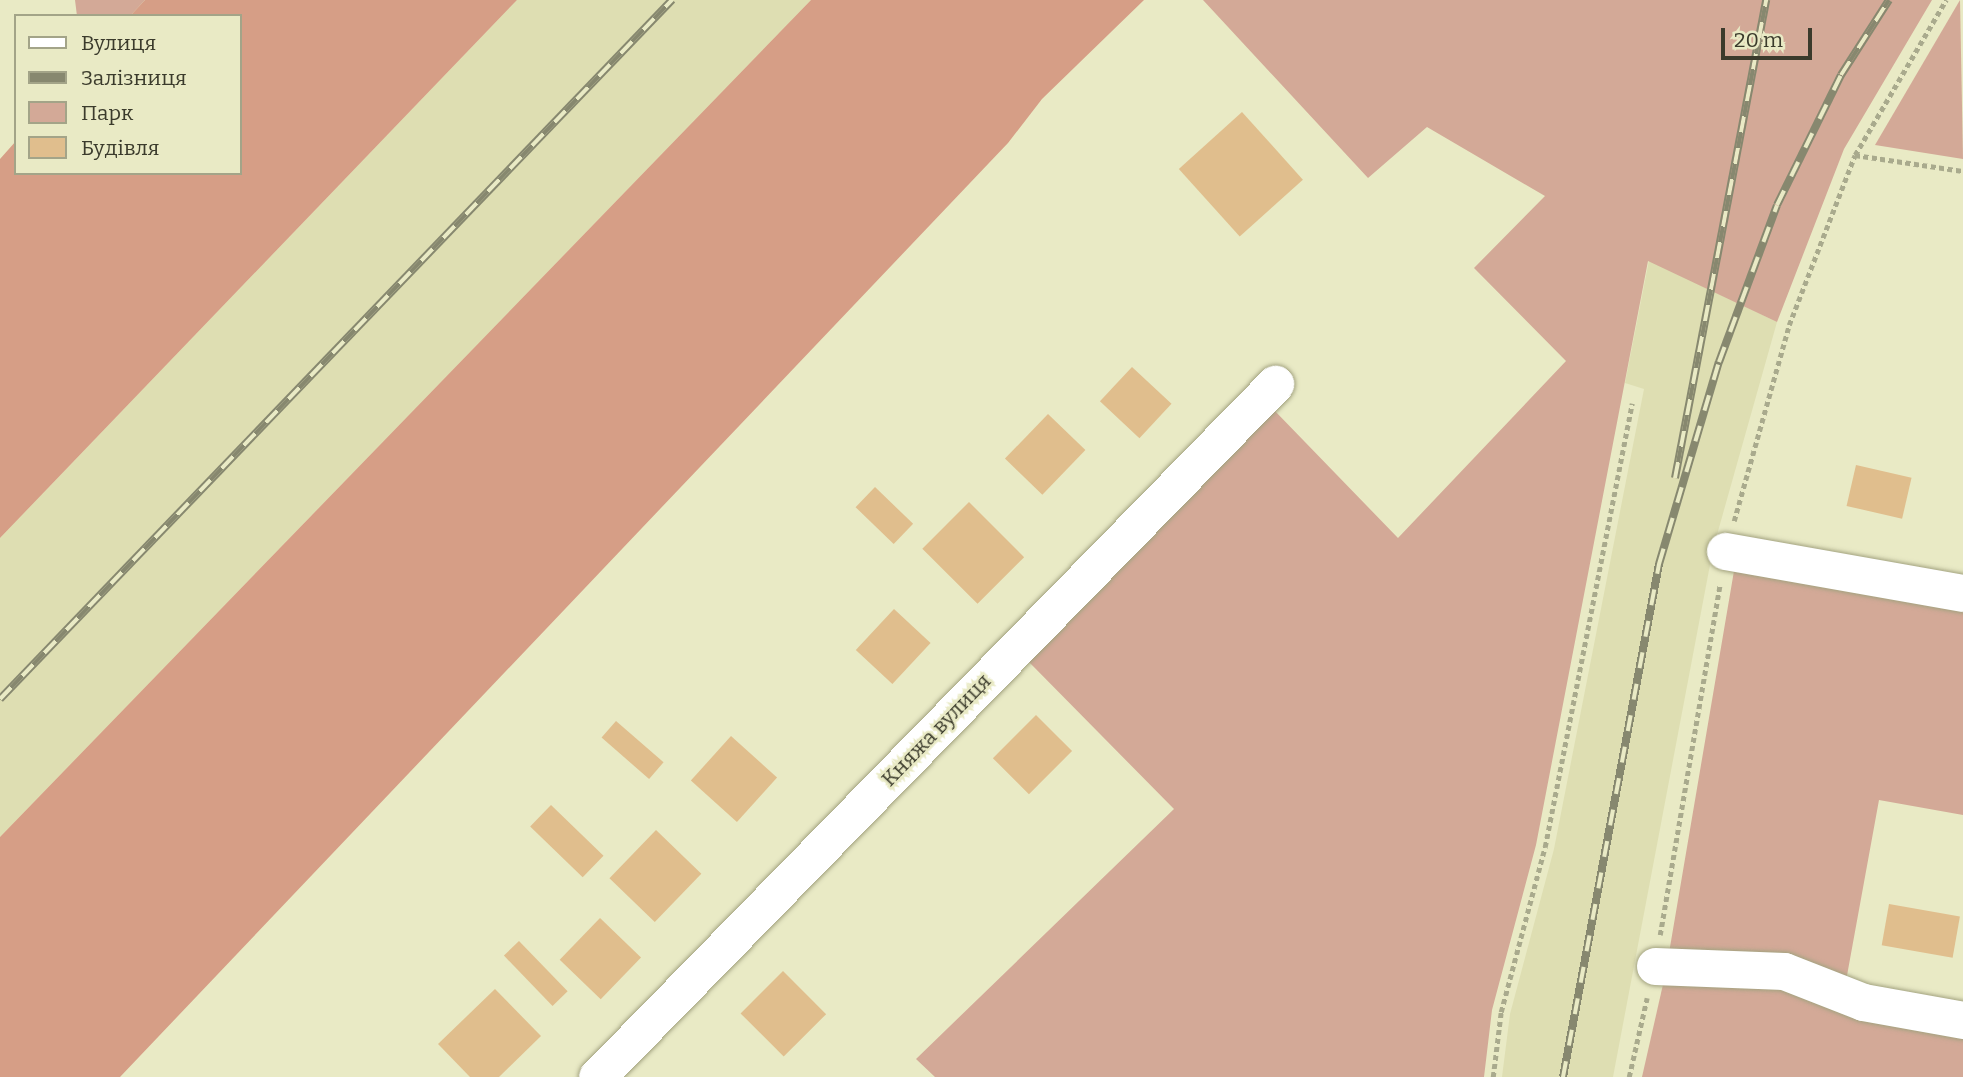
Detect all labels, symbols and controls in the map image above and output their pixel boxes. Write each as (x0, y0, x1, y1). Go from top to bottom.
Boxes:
legend (14, 14, 242, 175)
scale bar (1725, 14, 1816, 58)
text: 20 m (1734, 27, 1783, 53)
text: Вулиця (81, 30, 156, 56)
text: Залізниця (81, 65, 187, 91)
text: Парк (81, 100, 133, 126)
text: Будівля (81, 135, 159, 161)
street label: Княжа вулиця (876, 669, 996, 791)

